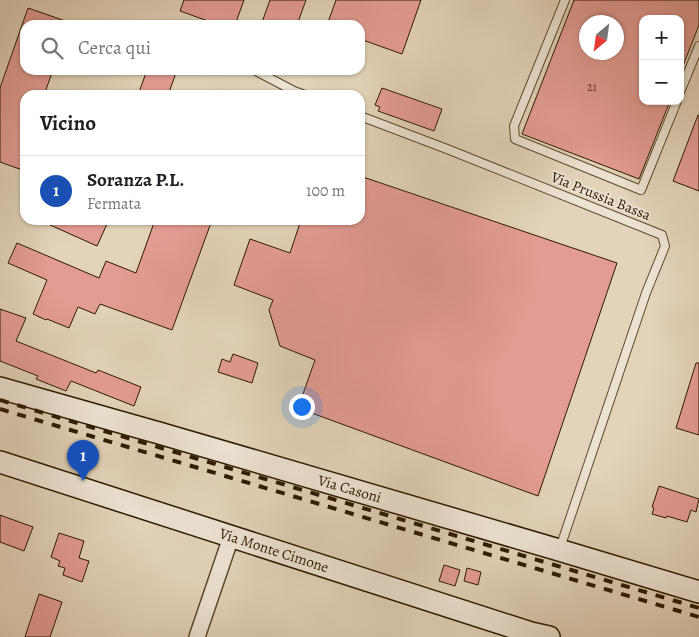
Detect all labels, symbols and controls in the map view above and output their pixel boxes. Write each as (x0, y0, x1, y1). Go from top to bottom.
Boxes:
north arrow (579, 15, 624, 60)
map controls (639, 15, 684, 105)
button: + (639, 15, 684, 60)
search box (20, 20, 365, 75)
icon: search (38, 34, 66, 62)
text: Cerca qui (78, 35, 151, 61)
button: − (639, 60, 684, 105)
house number: 21 (587, 79, 597, 95)
text: Vicino (40, 109, 96, 137)
text: Soranza P.L. (87, 167, 184, 193)
street label: Via Prussia Bassa (547, 167, 654, 225)
text: 1 (53, 180, 59, 202)
text: 100 m (306, 180, 345, 202)
text: Fermata (87, 193, 141, 215)
your location (289, 394, 315, 420)
pin: 1 (67, 440, 99, 481)
street label: Via Casoni (315, 470, 384, 508)
street label: Via Monte Cimone (216, 523, 332, 577)

